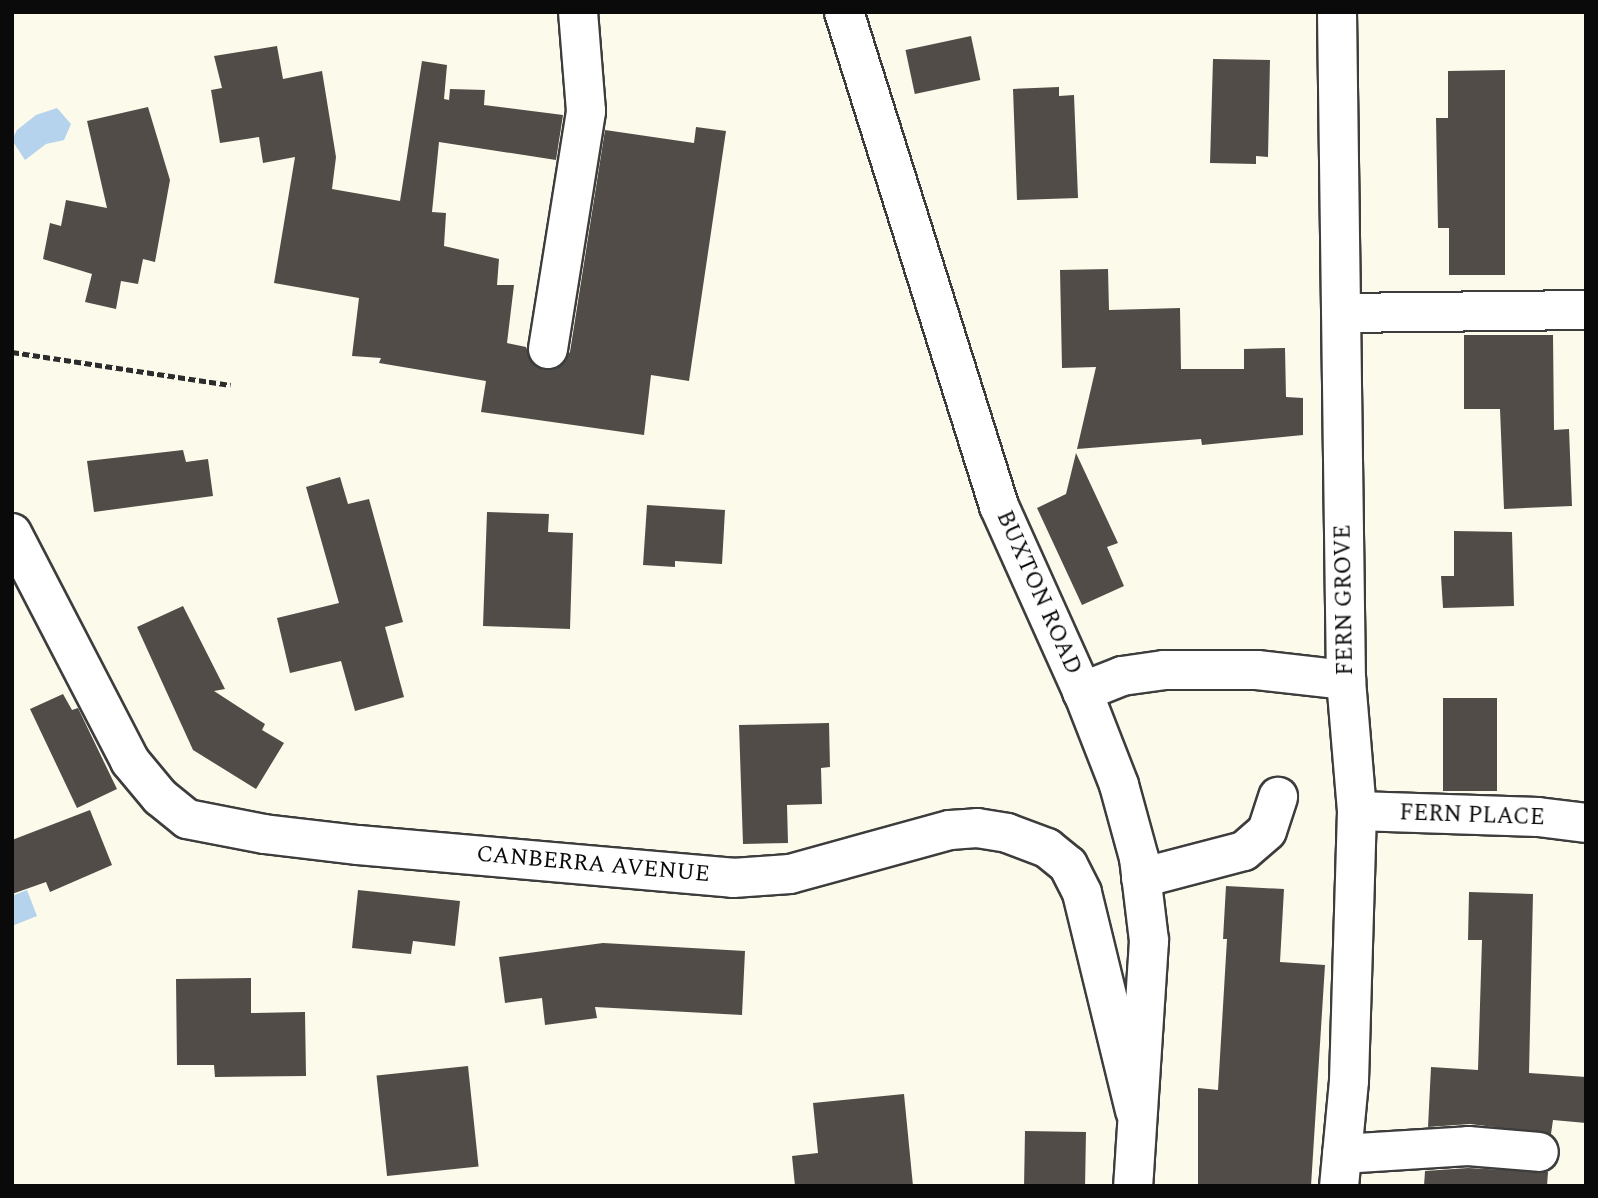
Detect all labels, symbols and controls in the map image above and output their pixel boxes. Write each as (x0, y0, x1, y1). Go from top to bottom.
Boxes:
street label: BUXTON ROAD (989, 507, 1087, 679)
street label: FERN GROVE (1330, 524, 1360, 676)
street label: FERN PLACE (1399, 800, 1545, 832)
street label: CANBERRA AVENUE (475, 841, 711, 889)

